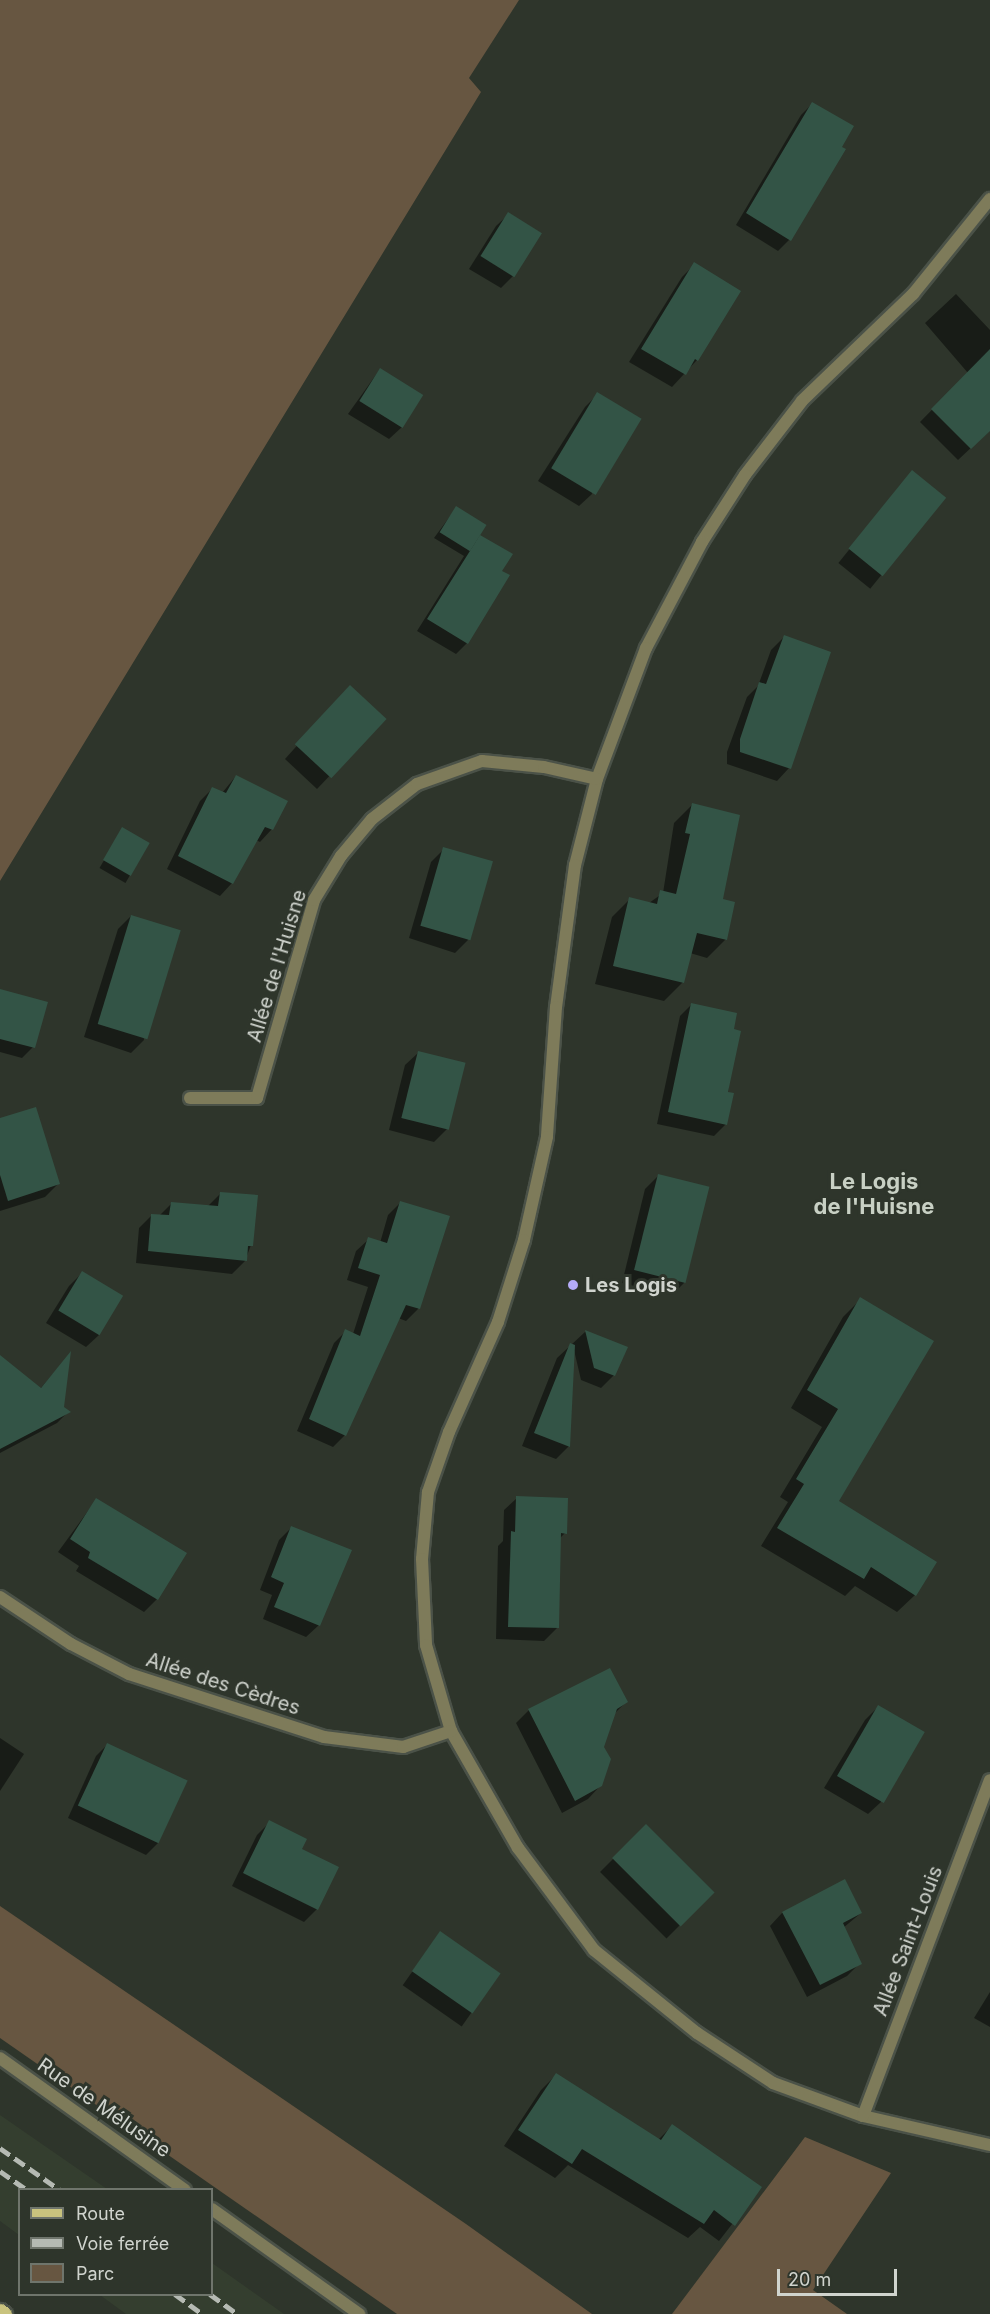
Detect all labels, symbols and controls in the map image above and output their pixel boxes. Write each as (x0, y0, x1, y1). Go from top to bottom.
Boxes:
street label: Allée de l'Huisne (242, 887, 312, 1045)
district label: Le Logis de l'Huisne (814, 1168, 934, 1220)
place label: Les Logis (585, 1273, 677, 1297)
marker: Les Logis (566, 1278, 580, 1292)
street label: Allée des Cèdres (143, 1648, 303, 1720)
street label: Allée Saint-Louis (868, 1862, 948, 2020)
street label: Rue de Mélusine (33, 2053, 175, 2163)
legend (18, 2188, 213, 2296)
text: Route (76, 2203, 125, 2224)
text: Voie ferrée (76, 2233, 169, 2254)
scale bar (780, 2257, 900, 2295)
text: Parc (76, 2263, 114, 2284)
text: 20 m (788, 2269, 831, 2290)

